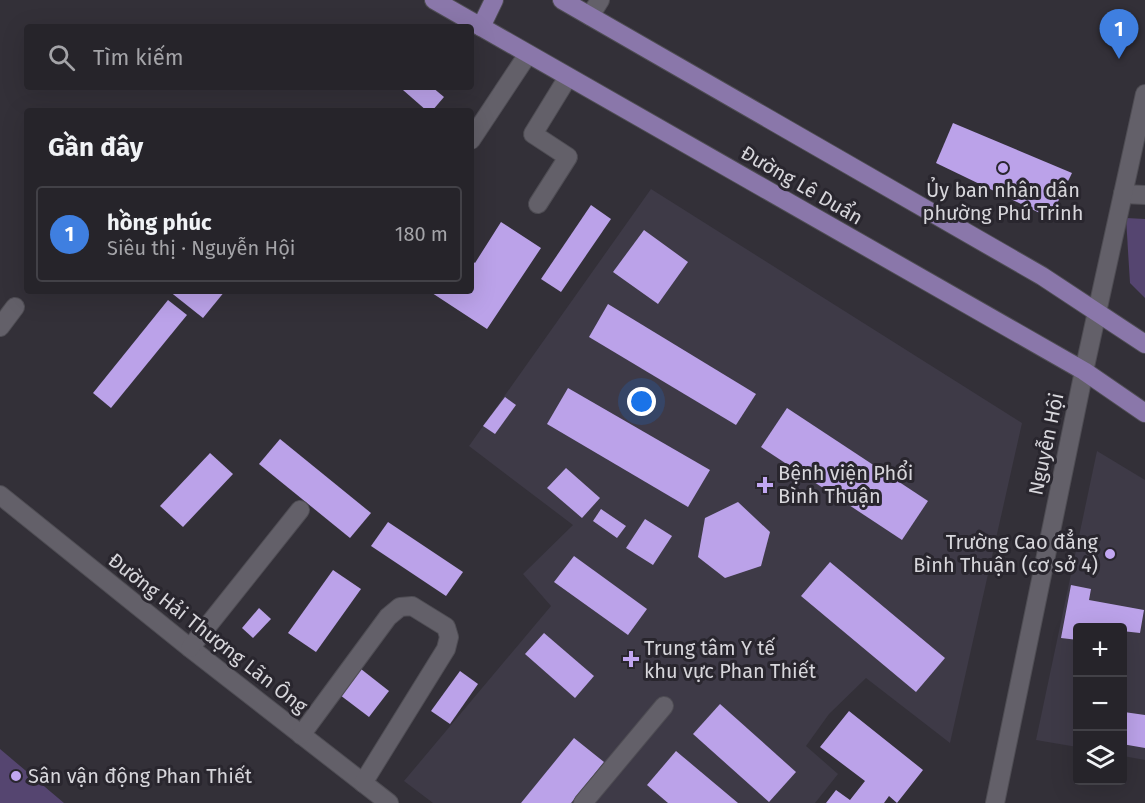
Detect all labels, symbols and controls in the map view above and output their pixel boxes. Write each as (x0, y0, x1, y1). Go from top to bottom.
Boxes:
pin: 1 (1100, 10, 1138, 59)
search box (24, 24, 474, 90)
icon: search (45, 41, 78, 74)
text: Tìm kiếm (93, 44, 184, 71)
text: Gần đây (48, 132, 143, 163)
street label: Đường Lê Duẩn (737, 139, 868, 230)
marker: Ủy ban nhân dân phường Phú Trinh (996, 161, 1010, 175)
place label: Ủy ban nhân dân phường Phú Trinh (923, 176, 1083, 225)
text: hồng phúc (107, 209, 212, 236)
text: 1 (65, 222, 74, 246)
text: 180 m (395, 222, 448, 246)
text: Siêu thị · Nguyễn Hội (107, 236, 295, 260)
your location (627, 387, 656, 416)
street label: Nguyễn Hội (1023, 391, 1069, 497)
place label: Bệnh viện Phổi Bình Thuận (778, 459, 913, 508)
marker: Bệnh viện Phổi Bình Thuận (756, 476, 774, 494)
place label: Trường Cao đẳng Bình Thuận (cơ sở 4) (913, 528, 1099, 577)
marker: Trường Cao đẳng Bình Thuận (cơ sở 4) (1103, 547, 1117, 561)
street label: Đường Hải Thượng Lãn Ông (104, 548, 313, 719)
map controls (1073, 623, 1127, 785)
button: + (1073, 623, 1127, 677)
place label: Trung tâm Y tế khu vực Phan Thiết (644, 636, 817, 683)
marker: Trung tâm Y tế khu vực Phan Thiết (622, 650, 640, 668)
button: − (1073, 677, 1127, 731)
button: layers (1073, 731, 1127, 785)
place label: Sân vận động Phan Thiết (28, 764, 253, 788)
marker: Sân vận động Phan Thiết (9, 769, 23, 783)

